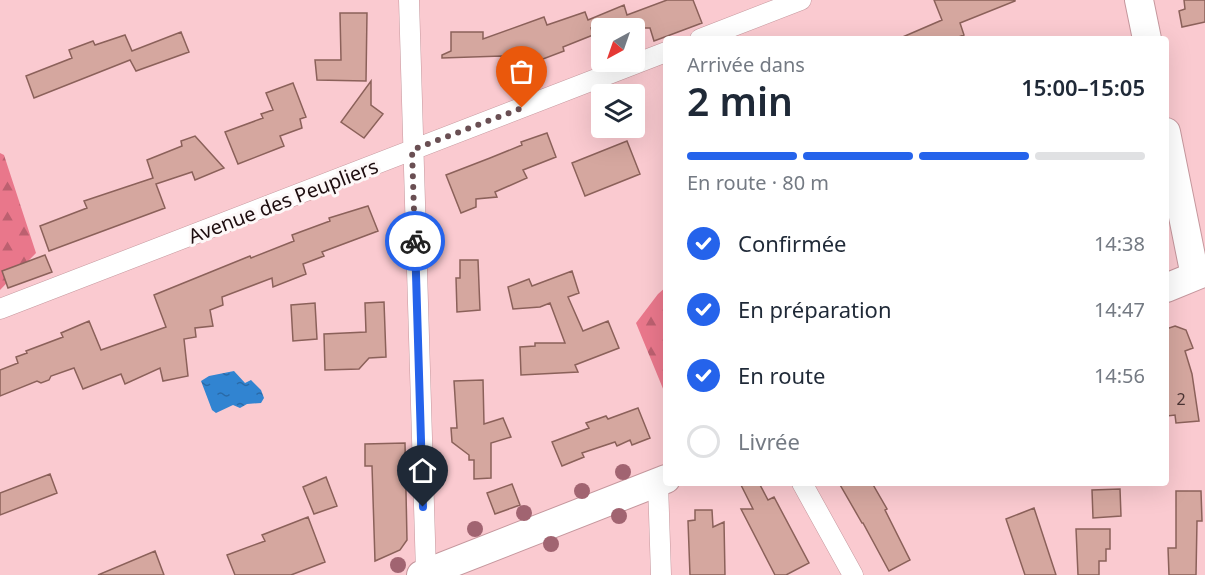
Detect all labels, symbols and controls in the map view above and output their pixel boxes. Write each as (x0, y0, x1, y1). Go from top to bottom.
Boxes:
north arrow (591, 18, 645, 72)
map controls (591, 18, 645, 138)
pin (496, 46, 547, 108)
text: Arrivée dans (687, 51, 805, 78)
icon: bag (505, 55, 538, 88)
text: 15:00–15:05 (1021, 72, 1145, 102)
text: 2 min (687, 74, 793, 127)
button: layers (591, 84, 645, 138)
street label: Avenue des Peupliers (184, 152, 382, 250)
text: En route · 80 m (687, 169, 829, 196)
courier (385, 211, 445, 271)
icon: bike (399, 225, 432, 258)
icon: check (687, 227, 720, 260)
text: Confirmée (738, 228, 847, 258)
text: 14:38 (1094, 230, 1145, 257)
icon: check (687, 293, 720, 326)
text: En préparation (738, 294, 892, 324)
text: 14:47 (1094, 296, 1145, 323)
icon: check (687, 359, 720, 392)
text: En route (738, 360, 825, 390)
text: 14:56 (1094, 362, 1145, 389)
house number: 2 (1176, 388, 1186, 410)
text: Livrée (738, 426, 800, 456)
pin (397, 445, 448, 507)
icon: home (406, 454, 439, 487)

